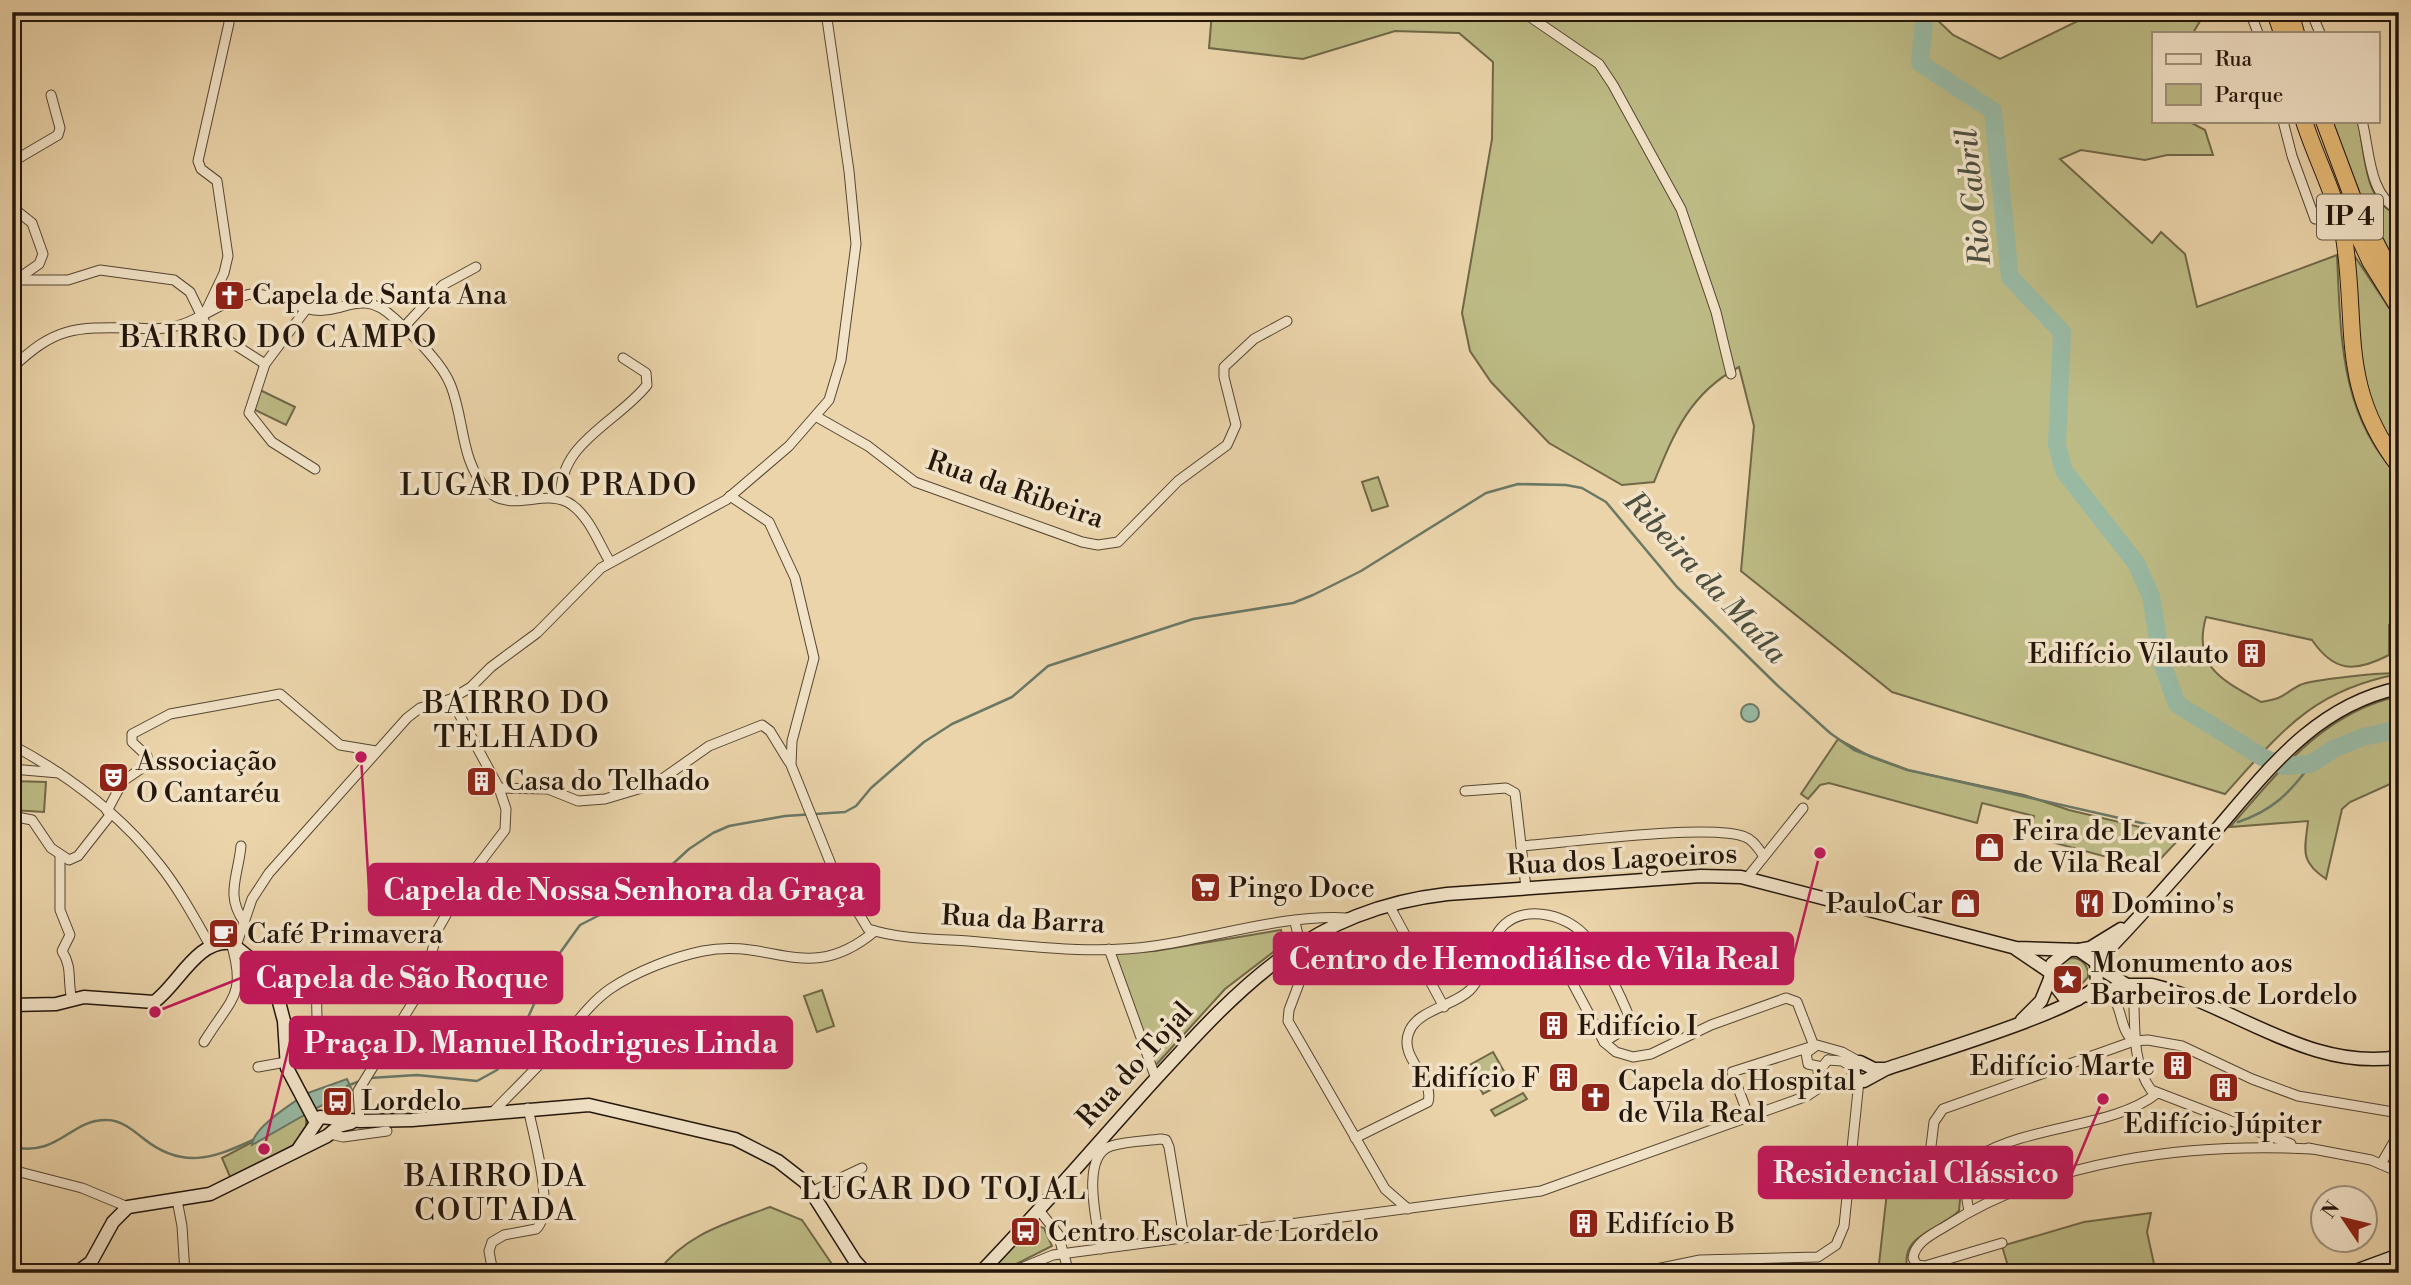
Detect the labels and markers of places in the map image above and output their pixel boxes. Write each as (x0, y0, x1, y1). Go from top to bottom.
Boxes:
church icon: Capela de Santa Ana (212, 278, 246, 312)
place label: Capela de Santa Ana (252, 278, 508, 313)
place label: Edifício Vilauto (2028, 637, 2229, 672)
building icon: Edifício Vilauto (2235, 637, 2269, 671)
place label: Associação O Cantaréu (135, 744, 280, 811)
theatre icon: Associação O Cantaréu (96, 760, 130, 794)
building icon: Casa do Telhado (465, 764, 499, 798)
place label: Casa do Telhado (505, 764, 710, 799)
place label: Feira de Levante de Vila Real (2013, 814, 2222, 881)
shop icon: Feira de Levante de Vila Real (1973, 830, 2007, 864)
callout: Capela de Nossa Senhora da Graça (369, 864, 879, 915)
supermarket icon: Pingo Doce (1188, 871, 1222, 905)
place label: Pingo Doce (1228, 871, 1375, 906)
place label: PauloCar (1826, 887, 1943, 922)
shop icon: PauloCar (1949, 887, 1983, 921)
restaurant icon: Domino's (2072, 887, 2106, 921)
place label: Domino's (2112, 887, 2234, 922)
cafe icon: Café Primavera (207, 917, 241, 951)
place label: Café Primavera (247, 917, 444, 952)
callout: Centro de Hemodiálise de Vila Real (1274, 933, 1793, 984)
place label: Monumento aos Barbeiros de Lordelo (2090, 946, 2358, 1013)
callout: Capela de São Roque (241, 952, 562, 1003)
place icon: Monumento aos Barbeiros de Lordelo (2051, 962, 2085, 996)
building icon: Edifício I (1537, 1009, 1571, 1043)
place label: Edifício I (1577, 1009, 1698, 1044)
callout: Praça D. Manuel Rodrigues Linda (290, 1017, 792, 1068)
place label: Edifício Marte (1970, 1049, 2155, 1084)
building icon: Edifício Marte (2161, 1049, 2195, 1083)
place label: Edifício F (1412, 1061, 1540, 1096)
building icon: Edifício F (1546, 1061, 1580, 1095)
place label: Capela do Hospital de Vila Real (1618, 1064, 1856, 1131)
building icon: Edifício Júpiter (2206, 1070, 2240, 1104)
church icon: Capela do Hospital de Vila Real (1578, 1080, 1612, 1114)
bus stop icon: Lordelo (321, 1084, 355, 1118)
place label: Lordelo (361, 1084, 461, 1119)
place label: Edifício Júpiter (2124, 1107, 2322, 1142)
callout: Residencial Clássico (1759, 1147, 2072, 1198)
building icon: Edifício B (1566, 1207, 1600, 1241)
place label: Edifício B (1606, 1207, 1735, 1242)
bus stop icon: Centro Escolar de Lordelo (1008, 1215, 1042, 1249)
place label: Centro Escolar de Lordelo (1048, 1215, 1379, 1250)

